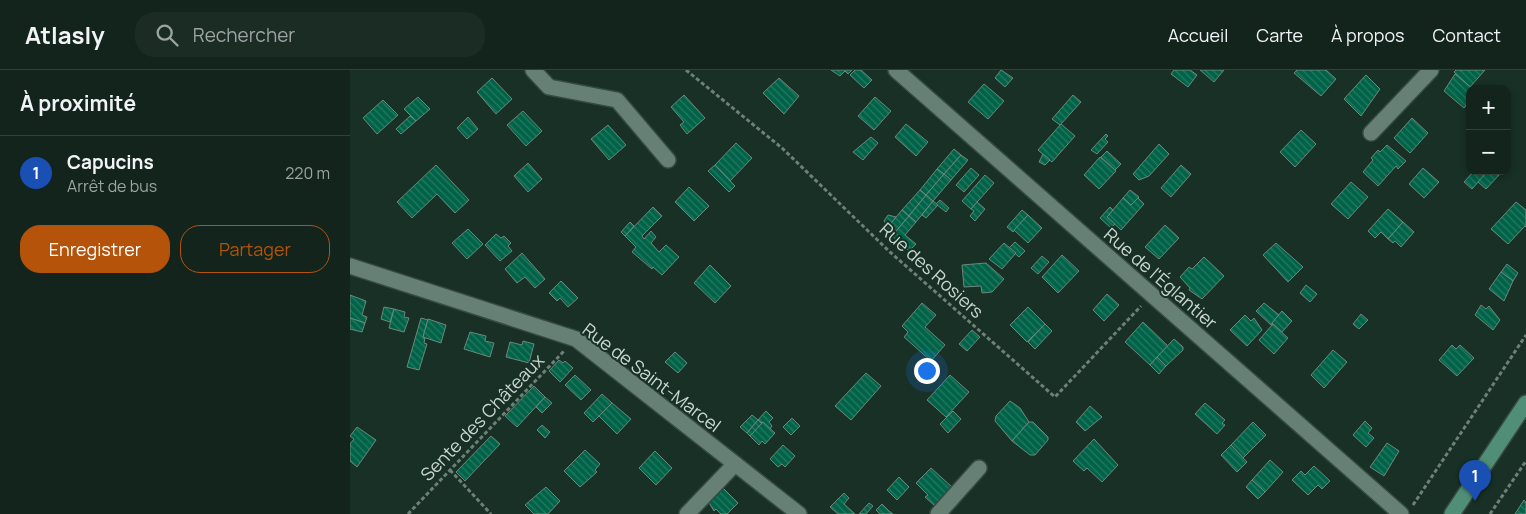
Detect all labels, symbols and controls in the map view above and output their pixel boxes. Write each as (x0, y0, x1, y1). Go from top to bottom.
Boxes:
search box (135, 12, 485, 57)
text: Atlasly (25, 18, 105, 51)
icon: search (153, 21, 181, 49)
text: Rechercher (193, 22, 295, 48)
text: Accueil (1168, 23, 1228, 47)
text: Carte (1256, 23, 1303, 47)
text: À propos (1331, 23, 1404, 47)
text: Contact (1432, 23, 1501, 47)
map controls (1466, 85, 1511, 175)
button: + (1466, 85, 1511, 130)
text: À proximité (20, 89, 136, 117)
button: − (1466, 130, 1511, 175)
text: Capucins (67, 149, 154, 175)
text: 1 (32, 162, 40, 184)
text: 220 m (285, 162, 330, 184)
text: Arrêt de bus (67, 175, 157, 197)
street label: Rue des Rosiers (875, 217, 989, 323)
street label: Rue de l'Églantier (1099, 222, 1223, 334)
button: Enregistrer (20, 225, 170, 273)
button: Partager (180, 225, 330, 273)
street label: Rue de Saint-Marcel (578, 317, 726, 437)
street label: Sente des Châteaux (415, 348, 549, 486)
your location (914, 358, 940, 384)
pin: 1 (1459, 460, 1491, 501)

